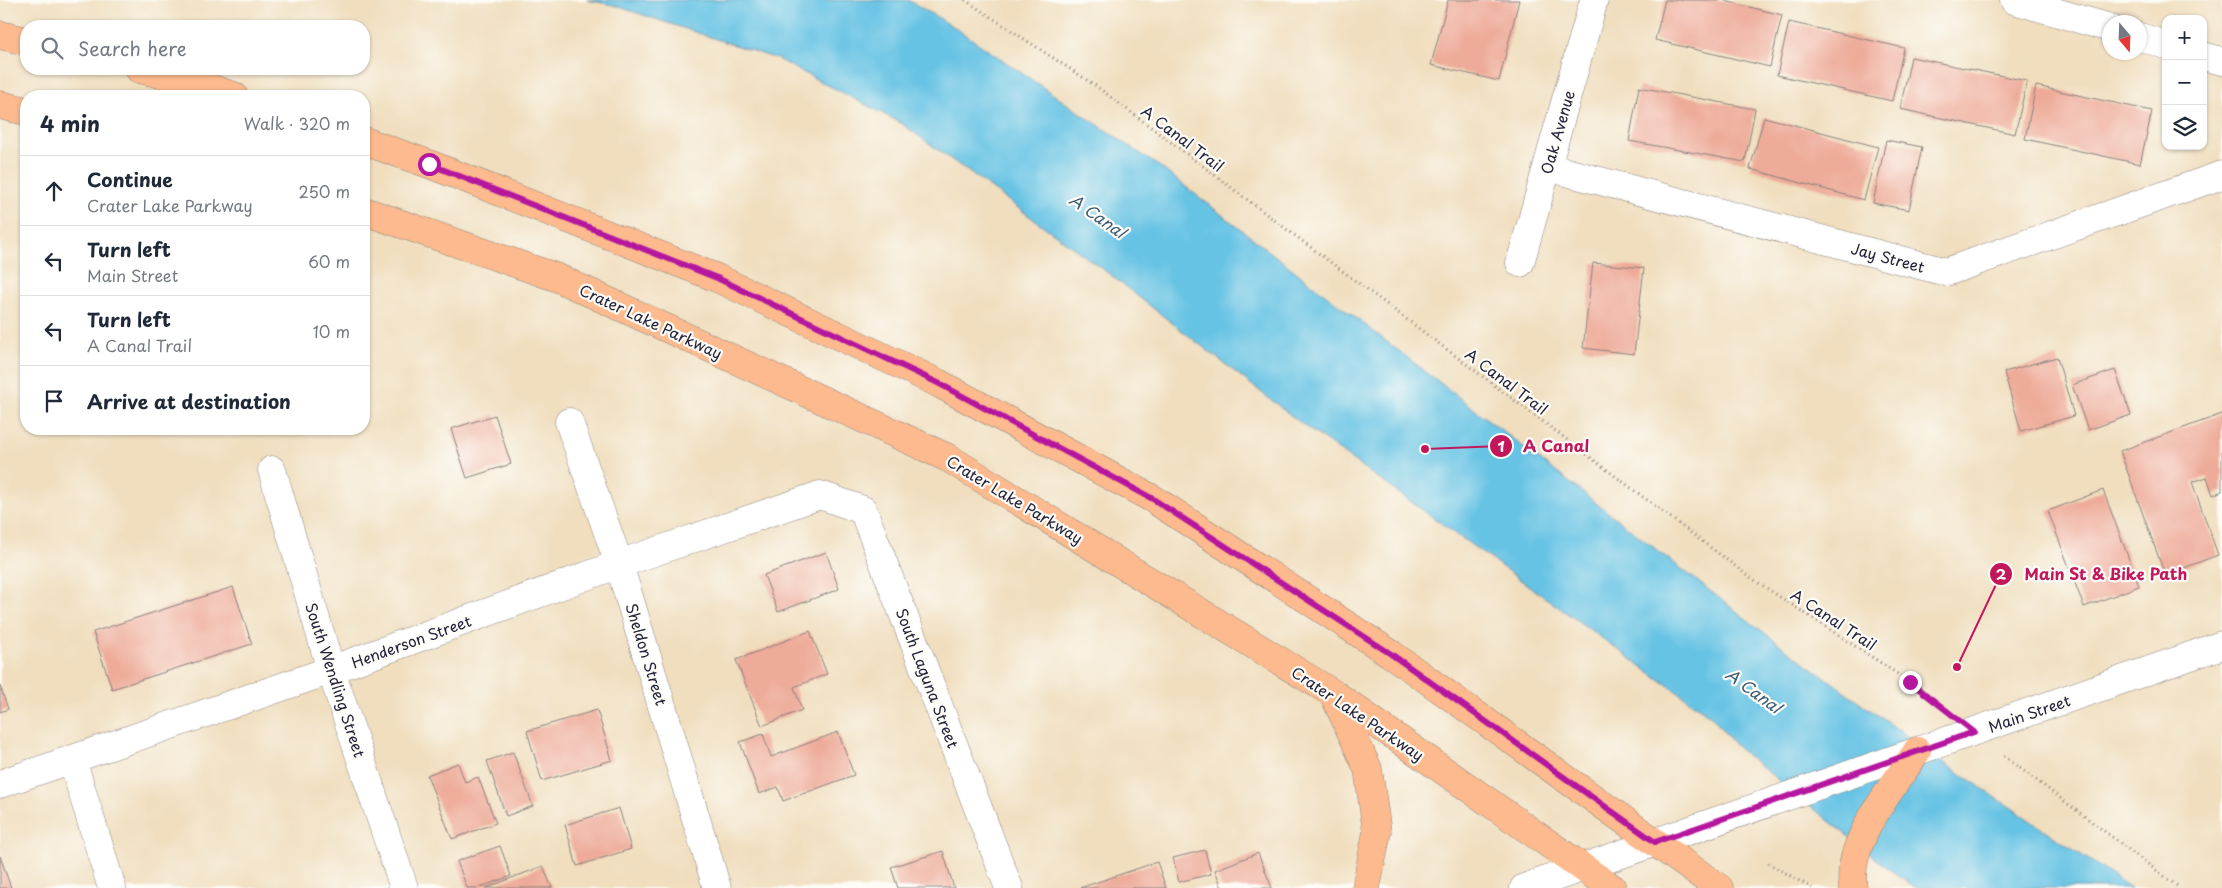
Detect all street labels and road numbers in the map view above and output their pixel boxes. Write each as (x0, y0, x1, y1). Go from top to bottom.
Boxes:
street label: Oak Avenue (1534, 87, 1580, 177)
street label: A Canal Trail (1137, 99, 1229, 177)
street label: Jay Street (1849, 236, 1927, 278)
street label: Crater Lake Parkway (576, 278, 726, 364)
street label: A Canal Trail (1461, 342, 1553, 420)
street label: Crater Lake Parkway (943, 449, 1087, 549)
street label: A Canal Trail (1786, 583, 1882, 655)
street label: South Wendling Street (300, 600, 372, 760)
street label: Sheldon Street (620, 600, 674, 708)
street label: South Laguna Street (891, 605, 965, 751)
street label: Henderson Street (348, 609, 474, 673)
street label: Crater Lake Parkway (1287, 660, 1429, 766)
street label: Main Street (1985, 688, 2073, 738)

